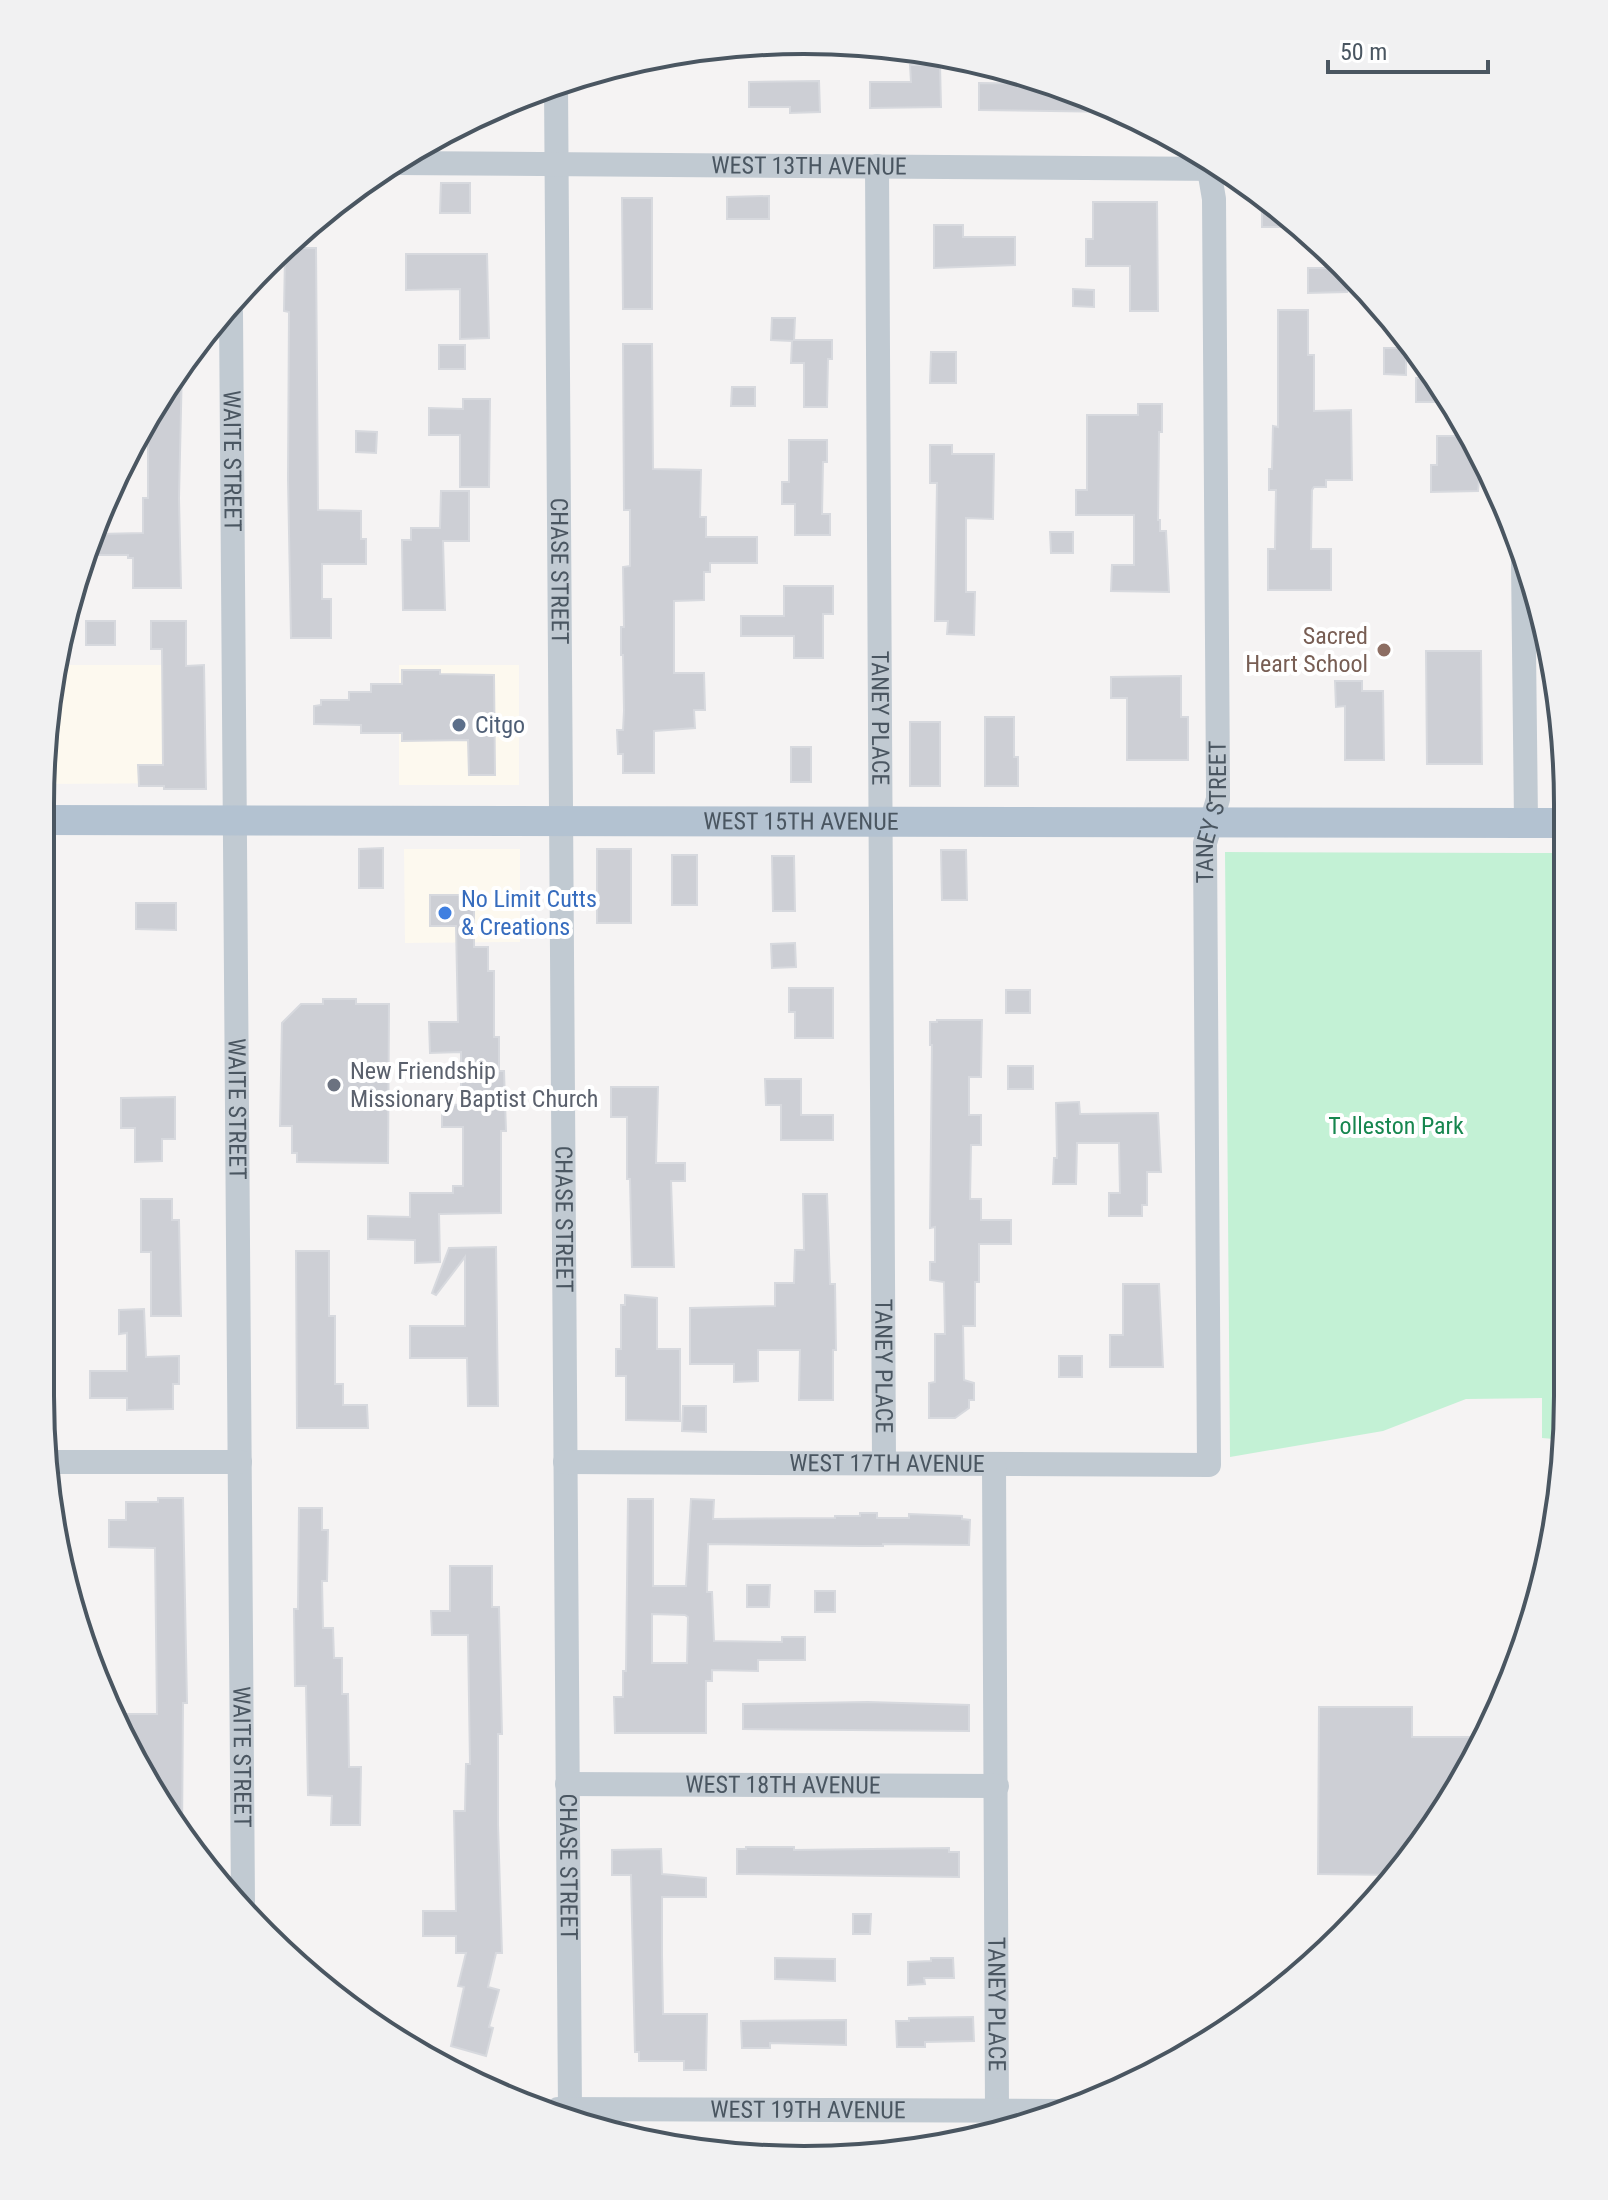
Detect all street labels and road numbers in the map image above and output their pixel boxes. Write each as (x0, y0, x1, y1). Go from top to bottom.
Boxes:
street label: WEST 13TH AVENUE (711, 151, 907, 181)
street label: WAITE STREET (218, 390, 247, 532)
street label: CHASE STREET (545, 498, 574, 644)
street label: TANEY PLACE (866, 651, 894, 785)
street label: TANEY STREET (1191, 740, 1232, 883)
street label: WEST 15TH AVENUE (703, 807, 899, 836)
street label: WAITE STREET (222, 1038, 252, 1180)
street label: CHASE STREET (549, 1145, 578, 1292)
street label: TANEY PLACE (869, 1299, 898, 1433)
street label: WEST 17TH AVENUE (789, 1449, 985, 1478)
street label: WAITE STREET (227, 1686, 256, 1828)
street label: WEST 18TH AVENUE (685, 1771, 881, 1799)
street label: CHASE STREET (554, 1793, 583, 1940)
street label: TANEY PLACE (982, 1937, 1011, 2071)
street label: WEST 19TH AVENUE (710, 2096, 906, 2124)

